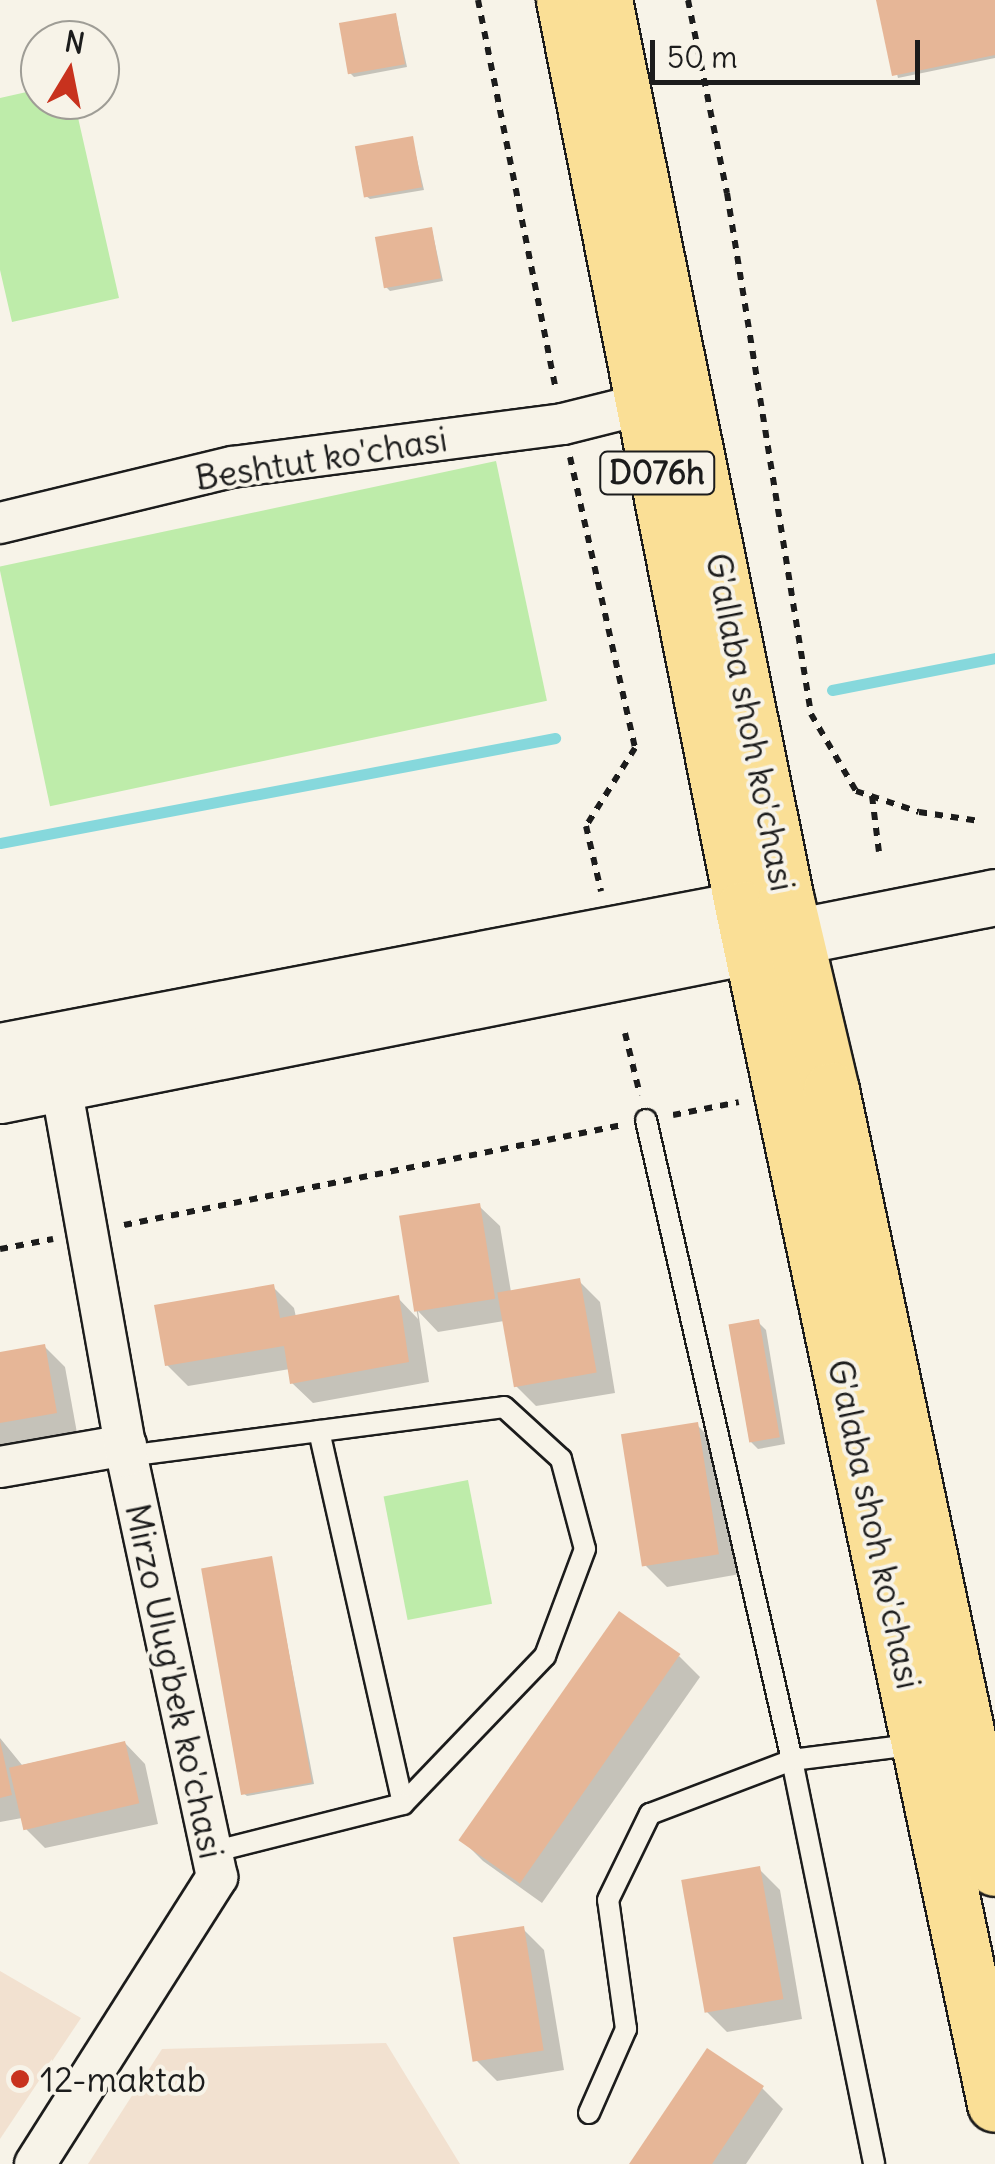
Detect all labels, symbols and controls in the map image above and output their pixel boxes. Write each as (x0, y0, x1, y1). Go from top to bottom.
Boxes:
north arrow (20, 20, 120, 120)
scale bar (655, 20, 925, 82)
text: N (62, 23, 88, 62)
text: 50 m (667, 38, 737, 76)
street label: Beshtut ko'chasi (192, 417, 450, 499)
road number: D076h (597, 446, 717, 500)
street label: G'allaba shoh ko'chasi (698, 549, 804, 895)
street label: G'alaba shoh ko'chasi (820, 1355, 930, 1693)
street label: Mirzo Ulug'bek ko'chasi (117, 1500, 233, 1862)
place label: 12-maktab (40, 2058, 206, 2100)
marker: 12-maktab (9, 2068, 31, 2090)

